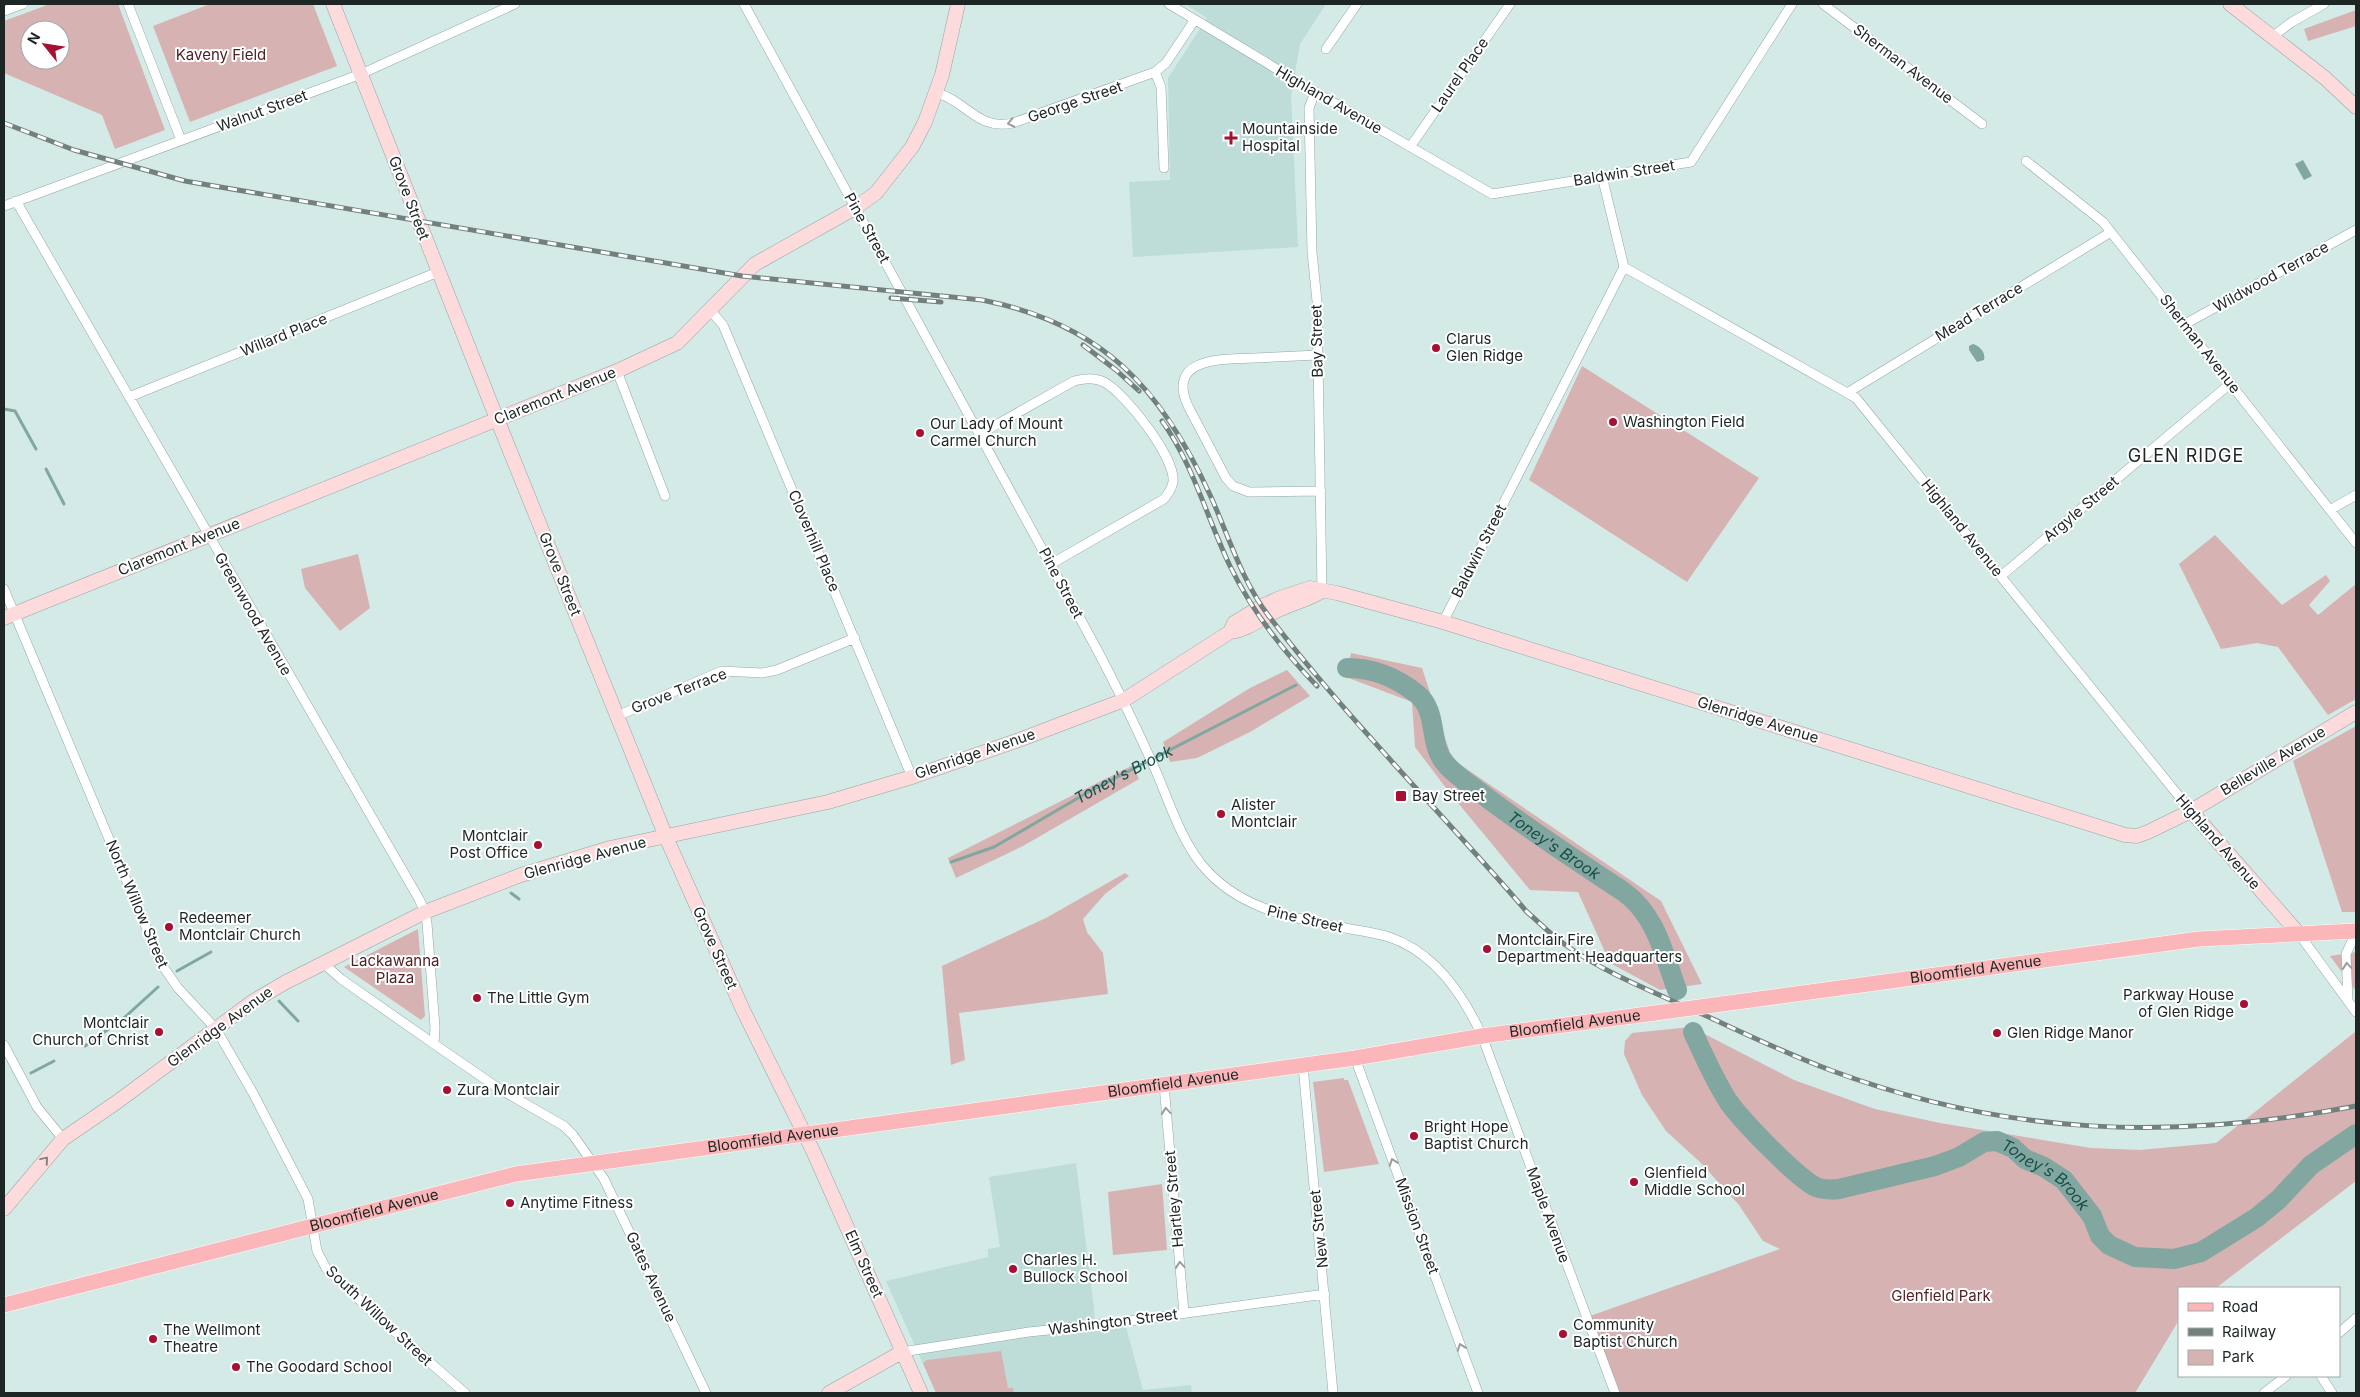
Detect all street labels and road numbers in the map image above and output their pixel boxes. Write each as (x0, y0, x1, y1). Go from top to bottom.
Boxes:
street label: Sherman Avenue (1849, 20, 1957, 107)
street label: Laurel Place (1427, 34, 1492, 116)
street label: Highland Avenue (1273, 61, 1386, 138)
street label: George Street (1025, 76, 1125, 127)
street label: Walnut Street (214, 85, 310, 136)
street label: Grove Street (385, 153, 434, 243)
street label: Baldwin Street (1572, 155, 1676, 190)
street label: Pine Street (840, 189, 895, 266)
street label: Wildwood Terrace (2210, 237, 2332, 316)
street label: Mead Terrace (1932, 278, 2026, 345)
street label: Sherman Avenue (2156, 290, 2245, 397)
street label: Bay Street (1306, 304, 1327, 378)
street label: Willard Place (238, 309, 330, 361)
street label: Claremont Avenue (491, 362, 619, 429)
street label: Argyle Street (2039, 472, 2122, 546)
street label: Highland Avenue (1917, 475, 2007, 580)
street label: Cloverhill Place (784, 487, 844, 595)
street label: Baldwin Street (1447, 501, 1510, 601)
street label: Claremont Avenue (115, 513, 243, 580)
street label: Grove Street (535, 529, 586, 619)
street label: Pine Street (1035, 544, 1088, 621)
street label: Greenwood Avenue (210, 549, 296, 679)
street label: Grove Terrace (628, 664, 729, 717)
street label: Glenridge Avenue (1695, 692, 1821, 747)
street label: Belleville Avenue (2217, 722, 2329, 799)
street label: Glenridge Avenue (912, 724, 1037, 783)
street label: Highland Avenue (2172, 790, 2265, 893)
street label: Glenridge Avenue (522, 832, 648, 883)
street label: North Willow Street (102, 837, 173, 971)
street label: Pine Street (1265, 901, 1345, 936)
street label: Grove Street (689, 903, 742, 992)
street label: Bloomfield Avenue (1909, 951, 2042, 987)
street label: Glenridge Avenue (163, 982, 276, 1071)
street label: Bloomfield Avenue (1508, 1005, 1642, 1041)
street label: Bloomfield Avenue (1106, 1064, 1240, 1101)
street label: Bloomfield Avenue (706, 1119, 840, 1156)
street label: Hartley Street (1160, 1150, 1187, 1248)
street label: Maple Avenue (1522, 1164, 1575, 1265)
street label: Mission Street (1391, 1175, 1444, 1277)
street label: Bloomfield Avenue (307, 1184, 440, 1235)
street label: New Street (1305, 1189, 1332, 1269)
street label: Elm Street (841, 1227, 888, 1301)
street label: Gates Avenue (622, 1228, 681, 1325)
street label: South Willow Street (322, 1261, 437, 1370)
street label: Washington Street (1047, 1304, 1179, 1339)

